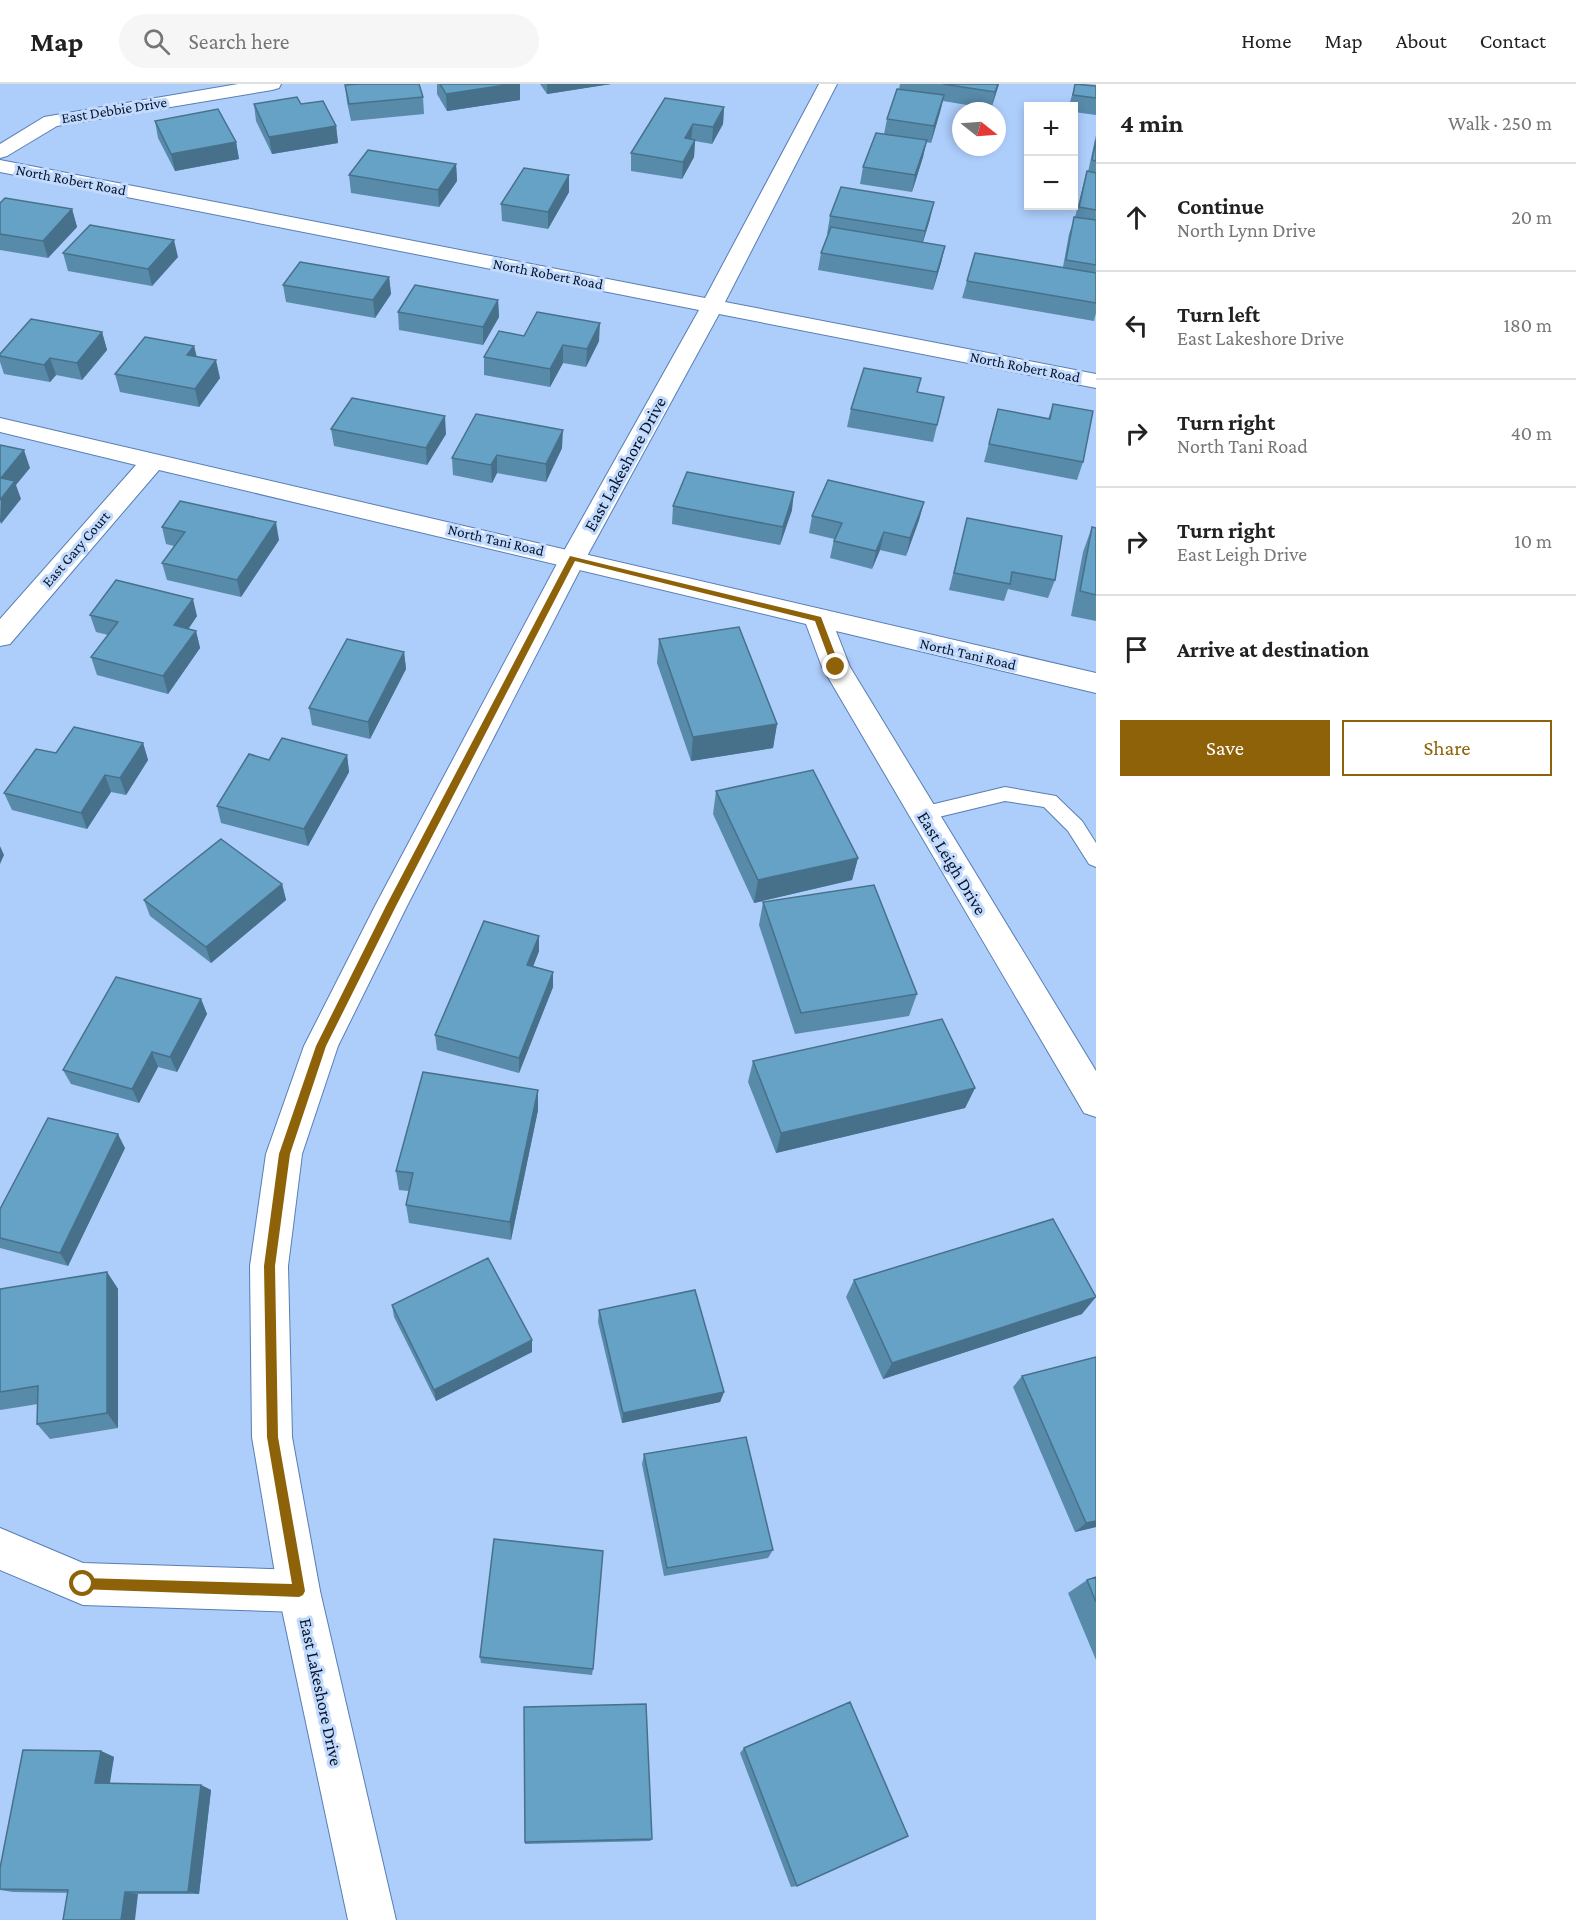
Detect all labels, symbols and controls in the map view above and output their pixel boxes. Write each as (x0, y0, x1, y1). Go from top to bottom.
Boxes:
search box (119, 14, 539, 68)
icon: search (140, 25, 173, 58)
text: Map (30, 26, 83, 57)
text: Search here (188, 29, 289, 54)
text: Home (1241, 29, 1291, 53)
text: Map (1324, 29, 1363, 53)
text: About (1396, 29, 1447, 53)
text: Contact (1480, 29, 1546, 53)
street label: East Debbie Drive (60, 94, 168, 126)
north arrow (952, 102, 1006, 156)
map controls (1024, 102, 1078, 210)
button: + (1024, 102, 1078, 156)
text: 4 min (1120, 109, 1184, 138)
text: Walk · 250 m (1448, 112, 1552, 134)
button: − (1024, 156, 1078, 210)
street label: North Robert Road (15, 161, 127, 199)
text: Continue (1177, 194, 1264, 219)
icon: ahead (1120, 201, 1153, 234)
text: 20 m (1511, 206, 1552, 228)
text: North Lynn Drive (1177, 219, 1316, 241)
street label: North Robert Road (492, 255, 604, 293)
text: Turn left (1177, 302, 1260, 327)
icon: left (1120, 309, 1153, 342)
text: 180 m (1503, 314, 1552, 336)
text: East Lakeshore Drive (1177, 327, 1344, 349)
street label: North Robert Road (969, 348, 1081, 386)
street label: East Lakeshore Drive (580, 393, 670, 535)
text: Turn right (1177, 410, 1275, 435)
icon: right (1120, 417, 1153, 450)
text: 40 m (1511, 422, 1552, 444)
text: North Tani Road (1177, 435, 1308, 457)
street label: East Gary Court (39, 507, 115, 591)
text: Turn right (1177, 518, 1275, 543)
street label: North Tani Road (446, 521, 546, 559)
icon: right (1120, 525, 1153, 558)
text: 10 m (1514, 530, 1552, 552)
text: East Leigh Drive (1177, 543, 1307, 565)
icon: arrive (1120, 633, 1153, 666)
street label: North Tani Road (918, 635, 1018, 673)
text: Arrive at destination (1177, 637, 1369, 662)
route end (822, 653, 848, 679)
button: Save (1120, 720, 1330, 776)
button: Share (1342, 720, 1552, 776)
street label: East Leigh Drive (913, 808, 991, 918)
route start (69, 1570, 95, 1596)
street label: East Lakeshore Drive (296, 1616, 346, 1768)

